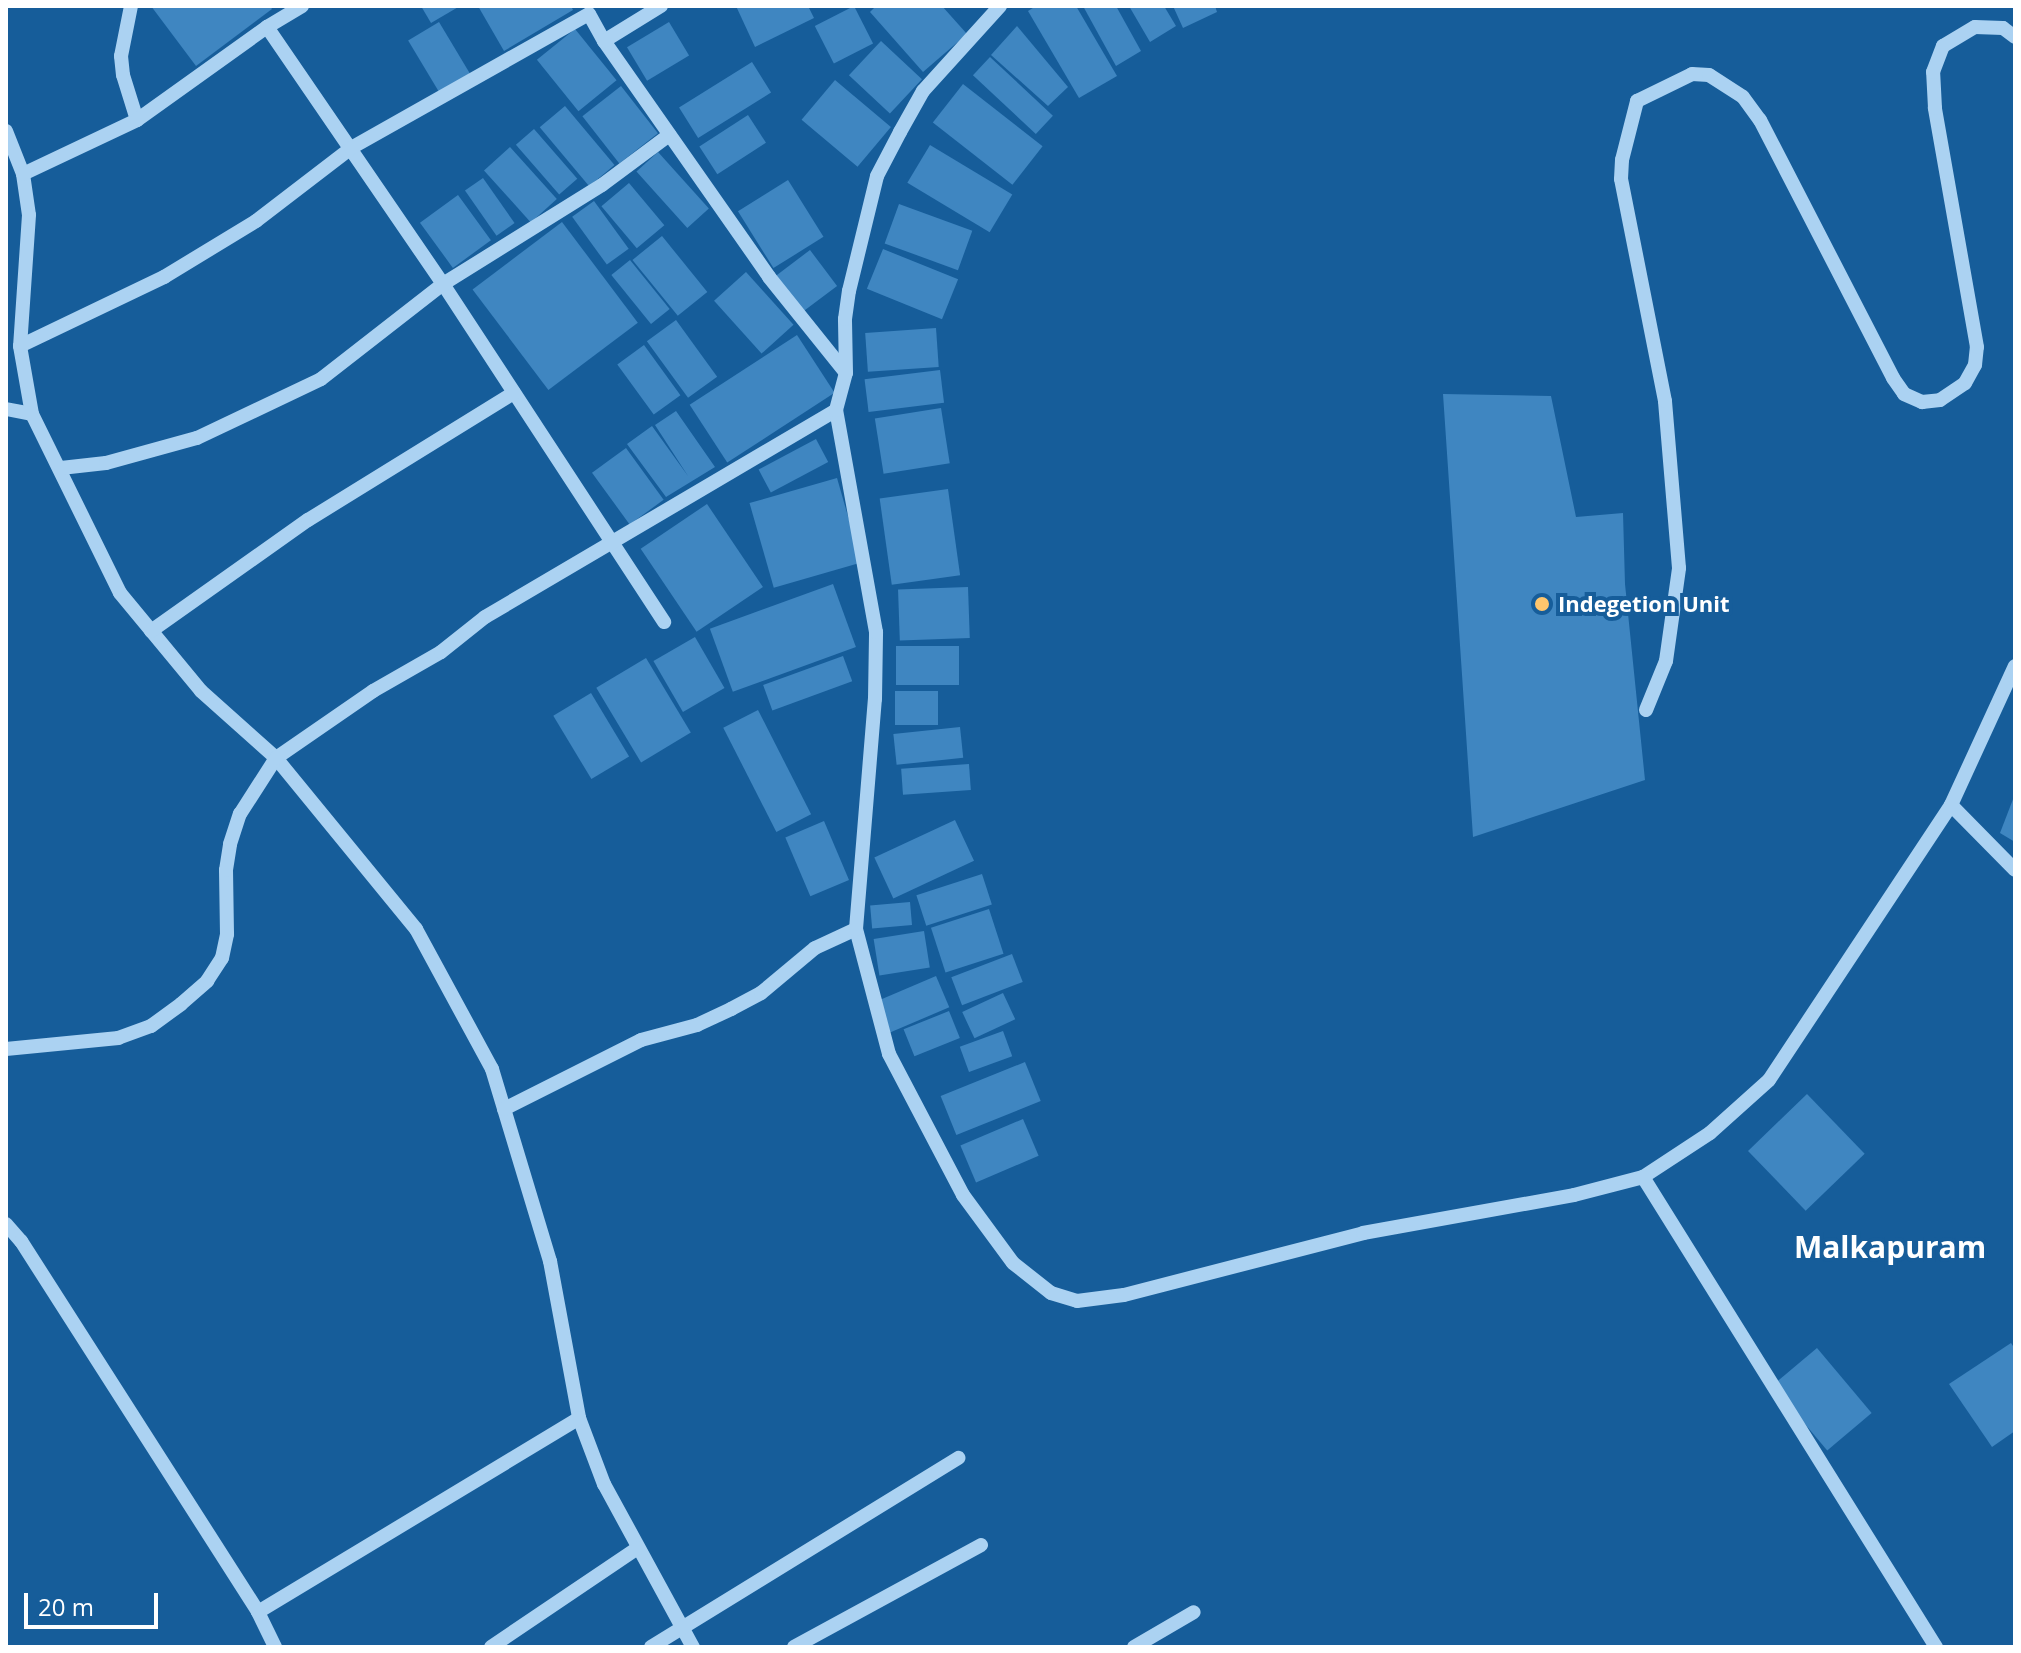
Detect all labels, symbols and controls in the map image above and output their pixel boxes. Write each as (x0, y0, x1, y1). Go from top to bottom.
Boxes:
place label: Indegetion Unit (1558, 591, 1729, 617)
marker: Indegetion Unit (1533, 595, 1551, 613)
district label: Malkapuram (1794, 1229, 1986, 1265)
scale bar (28, 1577, 162, 1627)
text: 20 m (38, 1590, 94, 1623)

